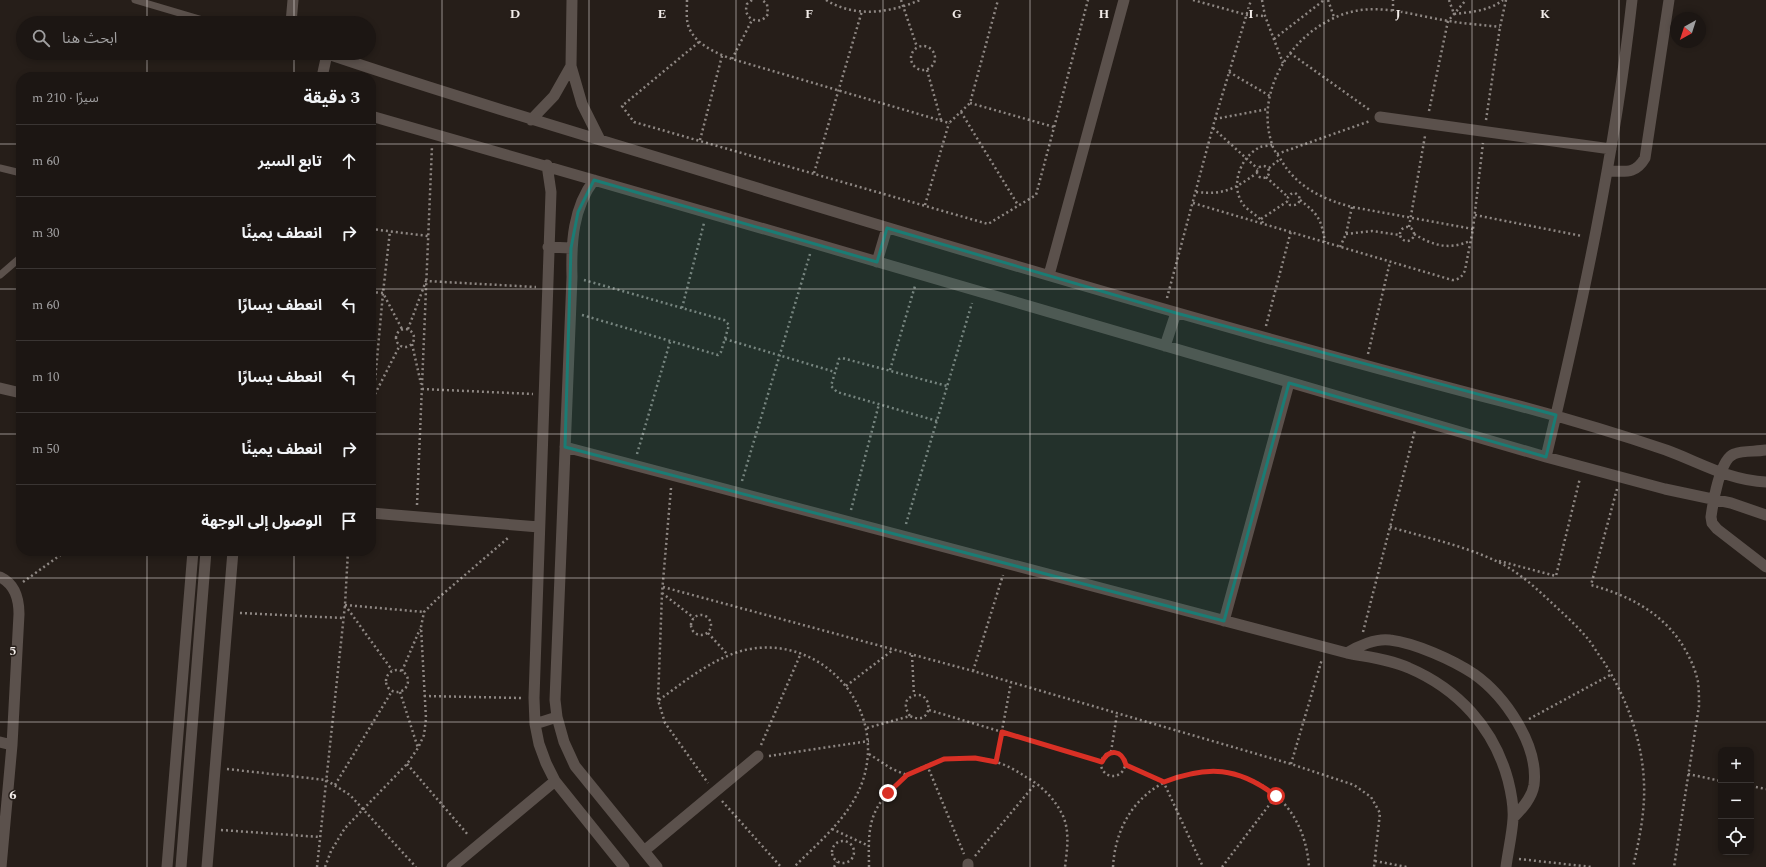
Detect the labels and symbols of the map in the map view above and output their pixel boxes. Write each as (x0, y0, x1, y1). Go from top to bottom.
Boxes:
text: D (510, 4, 520, 24)
text: E (658, 4, 667, 24)
text: F (805, 4, 813, 24)
text: G (952, 4, 962, 24)
text: H (1099, 4, 1110, 24)
text: I (1248, 4, 1254, 24)
text: J (1395, 4, 1401, 24)
text: K (1540, 4, 1550, 24)
north arrow (1670, 12, 1706, 48)
text: 5 (9, 641, 17, 661)
route end (879, 784, 897, 802)
text: 6 (9, 785, 17, 805)
route start (1267, 787, 1285, 805)

